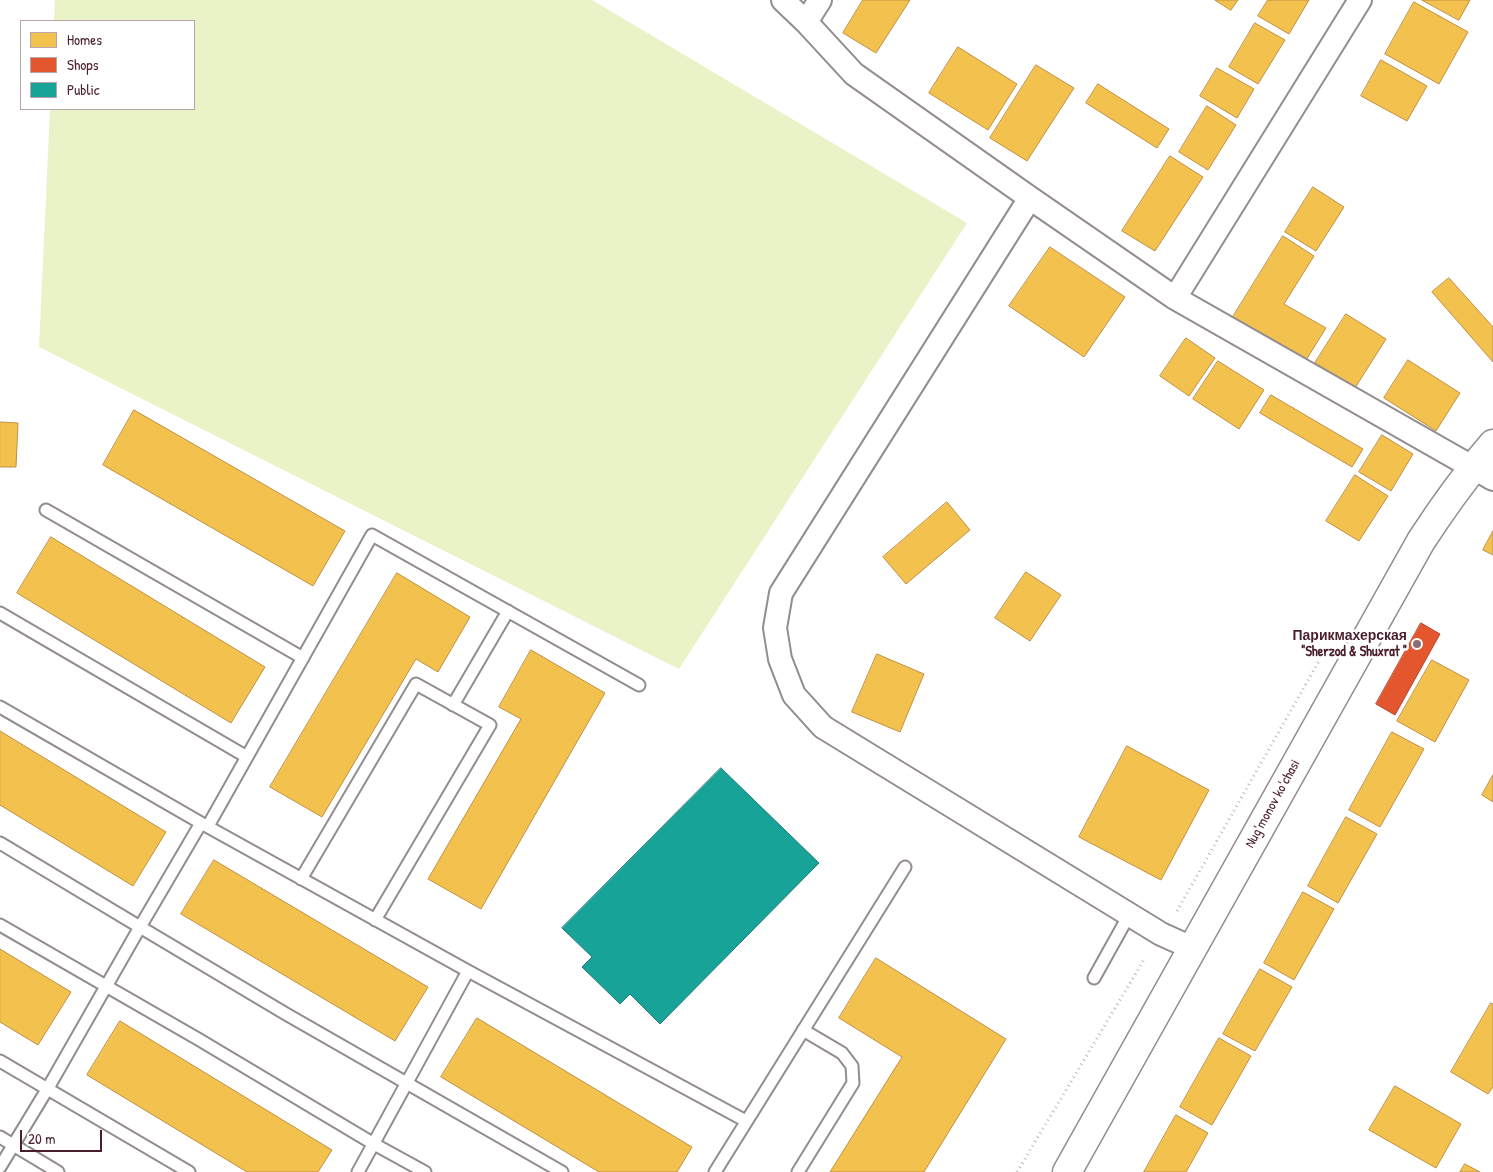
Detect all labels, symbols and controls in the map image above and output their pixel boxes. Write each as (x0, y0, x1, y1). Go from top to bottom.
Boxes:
legend (20, 20, 195, 110)
text: Homes (67, 29, 102, 50)
text: Shops (67, 54, 98, 75)
text: Public (67, 79, 100, 100)
place label: Парикмахерская "Sherzod & Shuxrat " (1293, 628, 1407, 660)
marker: Парикмахерская "Sherzod & Shuxrat " (1411, 638, 1423, 650)
street label: Nugʻmonov koʻchasi (1242, 757, 1304, 851)
scale bar (22, 1120, 105, 1152)
text: 20 m (28, 1128, 55, 1149)

